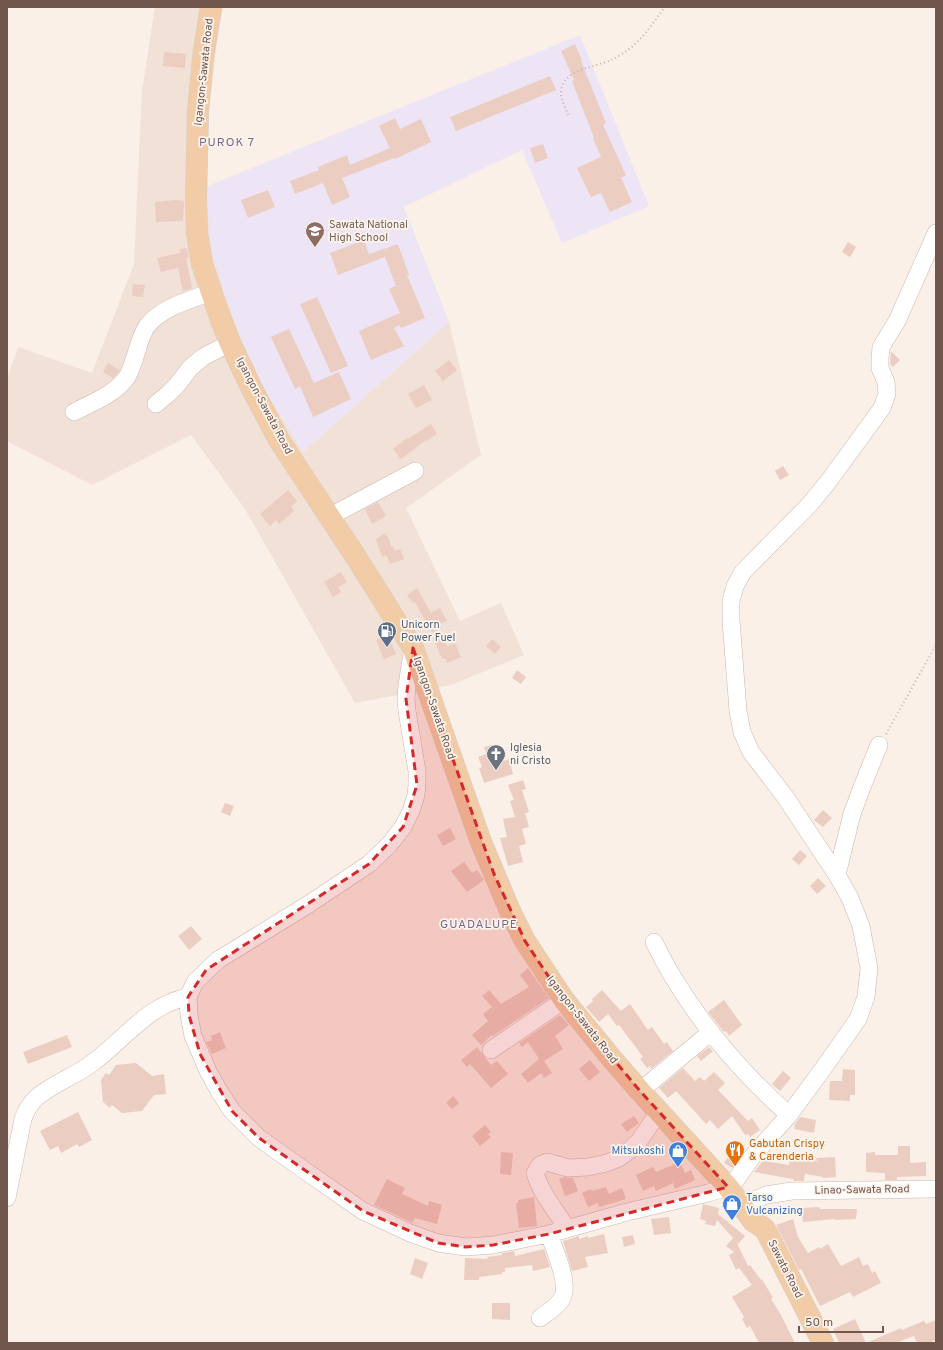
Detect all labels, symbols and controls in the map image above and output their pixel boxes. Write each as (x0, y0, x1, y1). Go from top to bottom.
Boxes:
street label: Igangon-Sawata Road (191, 18, 217, 126)
district label: PUROK 7 (199, 135, 255, 151)
place label: Sawata National High School (329, 218, 408, 245)
school or university icon: Sawata National High School (304, 220, 326, 248)
street label: Igangon-Sawata Road (232, 355, 296, 457)
place label: Unicorn Power Fuel (401, 618, 455, 645)
fuel station icon: Unicorn Power Fuel (376, 620, 398, 648)
street label: Igangon-Sawata Road (410, 655, 458, 761)
place label: Iglesia ni Cristo (510, 741, 551, 768)
church icon: Iglesia ni Cristo (485, 743, 507, 771)
district label: GUADALUPE (440, 917, 518, 933)
street label: Igangon-Sawata Road (543, 973, 621, 1067)
place label: Gabutan Crispy & Carenderia (749, 1137, 825, 1164)
restaurant icon: Gabutan Crispy & Carenderia (724, 1139, 746, 1167)
shop icon: Mitsukoshi (667, 1140, 689, 1168)
place label: Mitsukoshi (611, 1144, 664, 1158)
street label: Linao-Sawata Road (814, 1182, 910, 1198)
place label: Tarso Vulcanizing (746, 1191, 803, 1218)
shop icon: Tarso Vulcanizing (721, 1193, 743, 1221)
street label: Sawata Road (764, 1238, 806, 1300)
scale bar (799, 1308, 883, 1334)
text: 50 m (805, 1315, 833, 1331)

